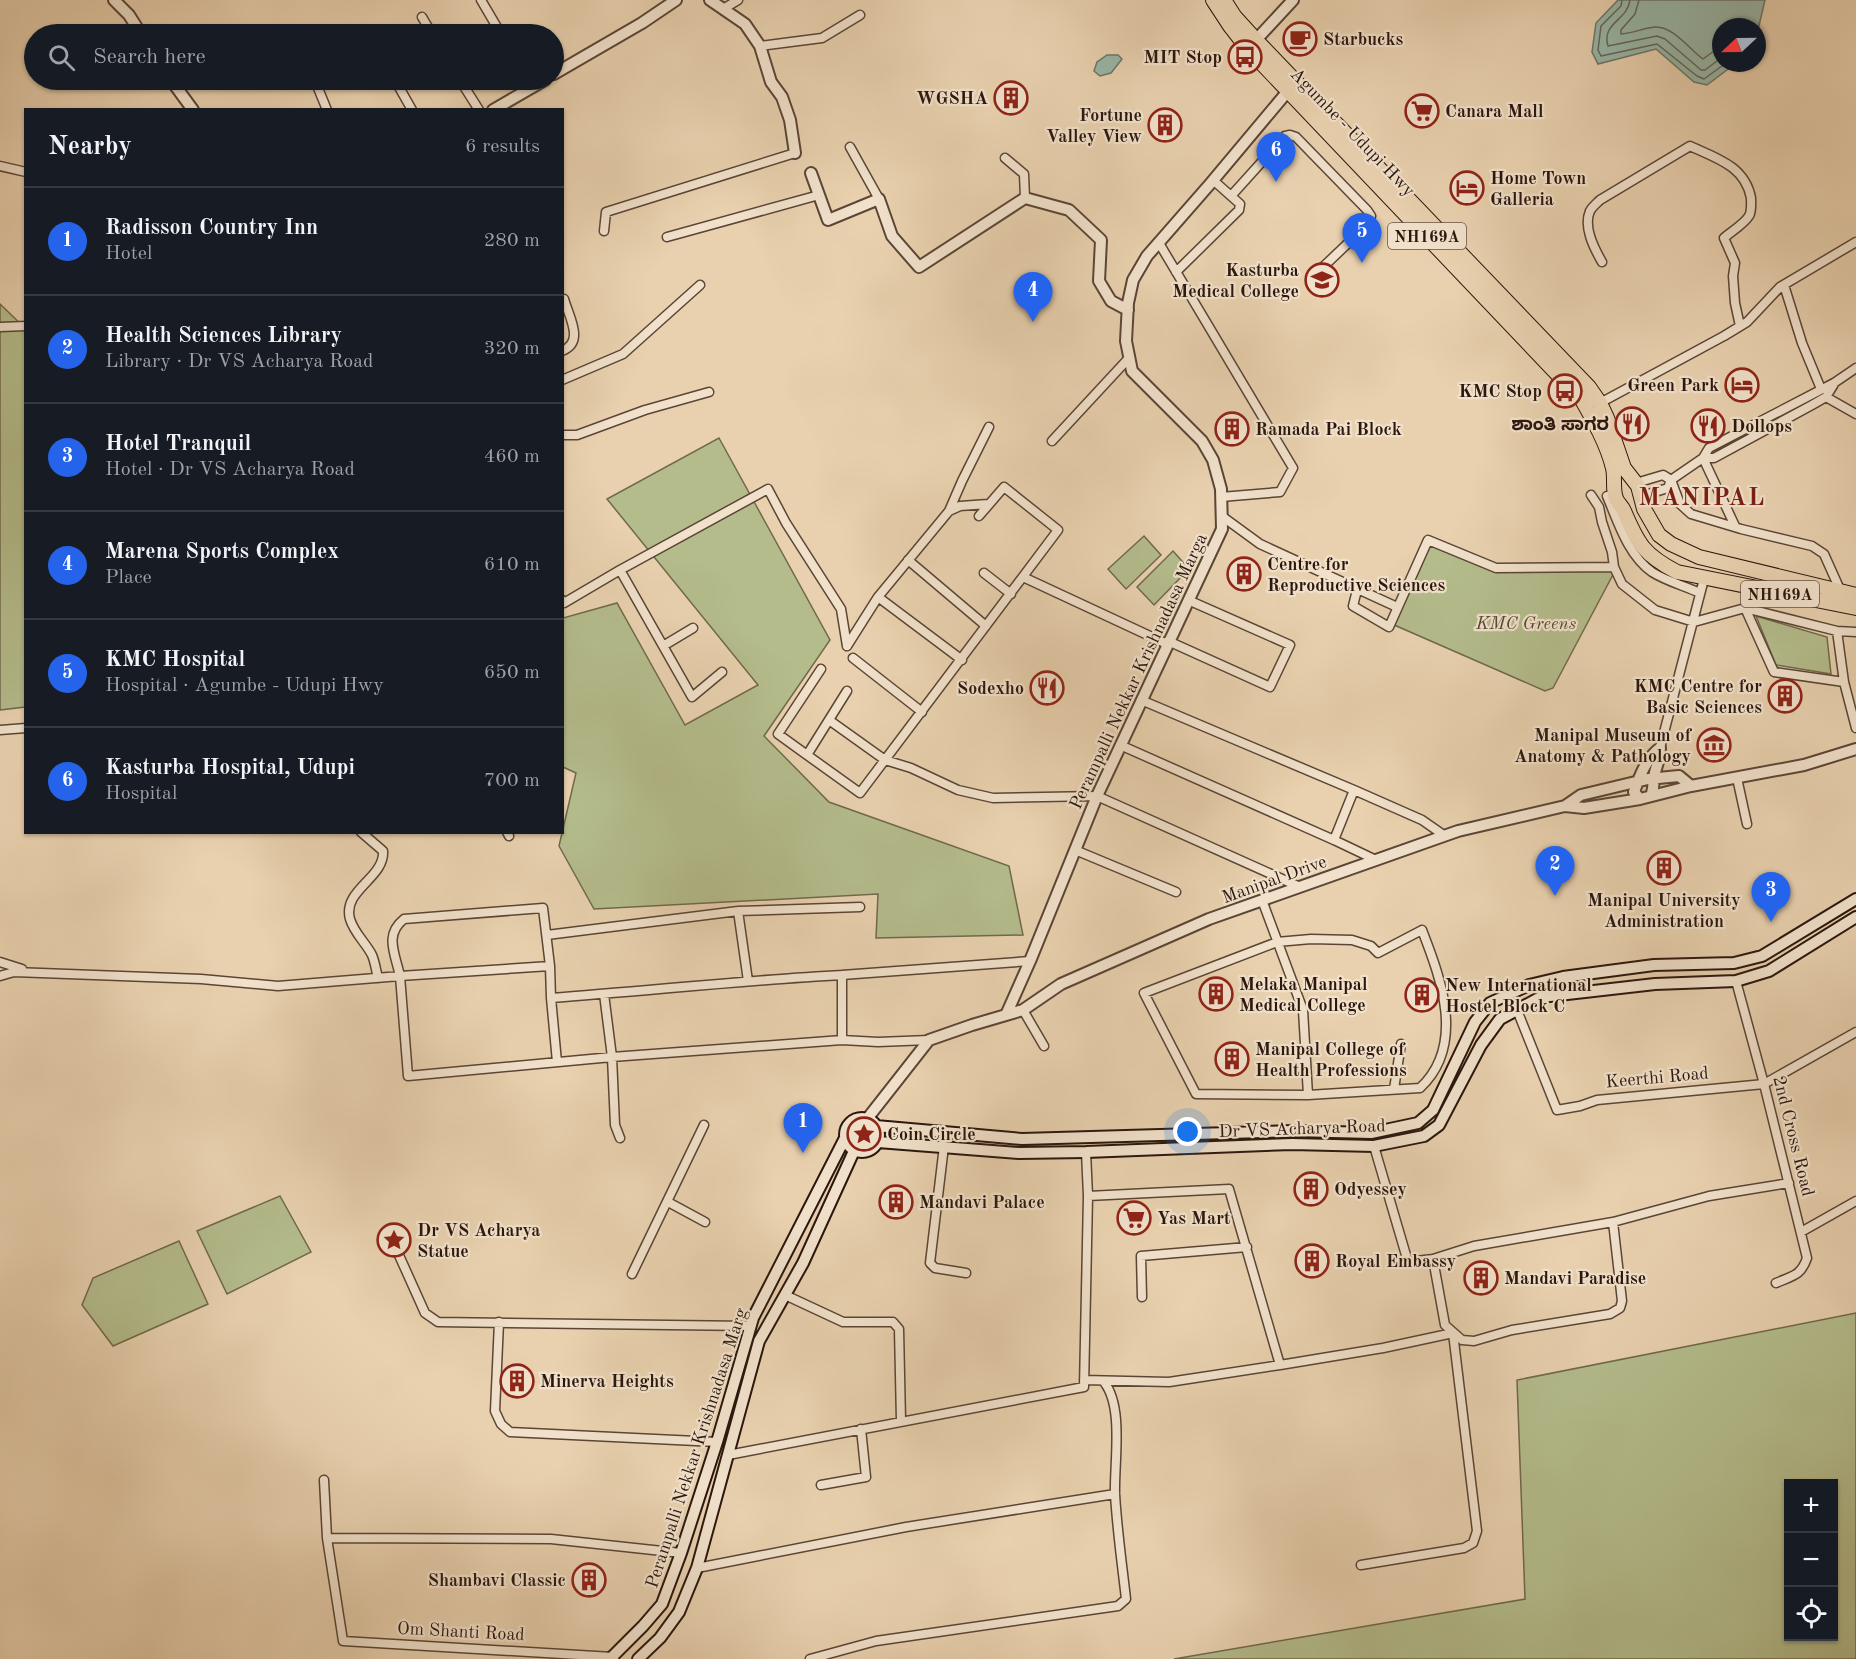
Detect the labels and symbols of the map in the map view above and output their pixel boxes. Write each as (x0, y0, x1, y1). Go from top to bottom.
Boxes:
north arrow (1712, 18, 1766, 72)
cafe icon: Starbucks (1282, 21, 1318, 57)
place label: Starbucks (1323, 31, 1404, 49)
bus stop icon: MIT Stop (1227, 39, 1263, 75)
place label: MIT Stop (1144, 49, 1222, 67)
street label: Agumbe - Udupi Hwy (1287, 65, 1418, 201)
building icon: WGSHA (993, 80, 1029, 116)
place label: WGSHA (916, 90, 988, 108)
supermarket icon: Canara Mall (1404, 93, 1440, 129)
place label: Canara Mall (1445, 103, 1544, 121)
place label: Fortune Valley View (1046, 107, 1142, 146)
building icon: Fortune Valley View (1147, 107, 1183, 143)
pin: 6 (1256, 132, 1296, 182)
hotel icon: Home Town Galleria (1449, 170, 1485, 206)
place label: Home Town Galleria (1490, 170, 1586, 209)
pin: 5 (1342, 214, 1382, 263)
road number: NH169A (1388, 223, 1466, 249)
place label: Kasturba Medical College (1172, 262, 1299, 301)
school or university icon: Kasturba Medical College (1304, 262, 1340, 298)
pin: 4 (1014, 272, 1052, 322)
hotel icon: Green Park (1724, 367, 1760, 403)
bus stop icon: KMC Stop (1547, 373, 1583, 409)
place label: Green Park (1627, 377, 1719, 395)
place label: KMC Stop (1459, 383, 1542, 401)
restaurant icon: ಶಾಂತಿ ಸಾಗರ (1614, 406, 1650, 442)
restaurant icon: Dollops (1690, 408, 1726, 444)
building icon: Ramada Pai Block (1214, 411, 1250, 447)
place label: ಶಾಂತಿ ಸಾಗರ (1511, 415, 1609, 434)
place label: Dollops (1731, 418, 1792, 436)
place label: Ramada Pai Block (1255, 421, 1402, 439)
district label: MANIPAL (1639, 487, 1765, 511)
street label: Perampalli Nekkar Krishnadasa Marga (1067, 531, 1211, 812)
building icon: Centre for Reproductive Sciences (1226, 556, 1262, 592)
place label: Centre for Reproductive Sciences (1267, 556, 1446, 595)
road number: NH169A (1741, 581, 1819, 607)
park label: KMC Greens (1475, 615, 1577, 633)
restaurant icon: Sodexho (1029, 670, 1065, 706)
place label: KMC Centre for Basic Sciences (1634, 678, 1762, 717)
building icon: KMC Centre for Basic Sciences (1767, 678, 1803, 714)
place label: Sodexho (957, 680, 1024, 698)
place label: Manipal Museum of Anatomy & Pathology (1514, 727, 1693, 766)
museum icon: Manipal Museum of Anatomy & Pathology (1696, 727, 1732, 763)
pin: 2 (1536, 846, 1574, 896)
building icon: Manipal University Administration (1646, 850, 1682, 886)
street label: Manipal Drive (1220, 853, 1329, 907)
pin: 3 (1752, 872, 1790, 922)
place label: Manipal University Administration (1587, 892, 1741, 931)
building icon: Melaka Manipal Medical College (1198, 976, 1234, 1012)
place label: Melaka Manipal Medical College (1239, 976, 1368, 1015)
building icon: New International Hostel Block C (1404, 977, 1440, 1013)
place label: New International Hostel Block C (1445, 977, 1592, 1016)
building icon: Manipal College of Health Professions (1214, 1041, 1250, 1077)
place label: Manipal College of Health Professions (1255, 1041, 1407, 1080)
street label: Keerthi Road (1605, 1065, 1710, 1091)
street label: 2nd Cross Road (1769, 1074, 1817, 1198)
pin: 1 (784, 1104, 822, 1153)
place icon: Coin Circle (846, 1116, 882, 1152)
your location (1173, 1117, 1202, 1146)
street label: Dr VS Acharya Road (1218, 1117, 1386, 1141)
place label: Coin Circle (887, 1126, 976, 1144)
building icon: Odyessey (1293, 1171, 1329, 1207)
place label: Odyessey (1334, 1181, 1407, 1199)
building icon: Mandavi Palace (878, 1184, 914, 1220)
place label: Mandavi Palace (919, 1194, 1045, 1212)
supermarket icon: Yas Mart (1116, 1200, 1152, 1236)
place label: Yas Mart (1157, 1210, 1231, 1228)
place icon: Dr VS Acharya Statue (376, 1222, 412, 1258)
place label: Dr VS Acharya Statue (417, 1222, 540, 1261)
building icon: Royal Embassy (1294, 1243, 1330, 1279)
place label: Royal Embassy (1335, 1253, 1456, 1271)
building icon: Mandavi Paradise (1463, 1260, 1499, 1296)
place label: Mandavi Paradise (1504, 1270, 1646, 1288)
street label: Perampalli Nekkar Krishnadasa Marg (643, 1306, 751, 1591)
building icon: Minerva Heights (499, 1363, 535, 1399)
place label: Minerva Heights (540, 1373, 674, 1391)
building icon: Shambavi Classic (571, 1562, 607, 1598)
place label: Shambavi Classic (428, 1572, 566, 1590)
street label: Om Shanti Road (397, 1620, 525, 1644)

